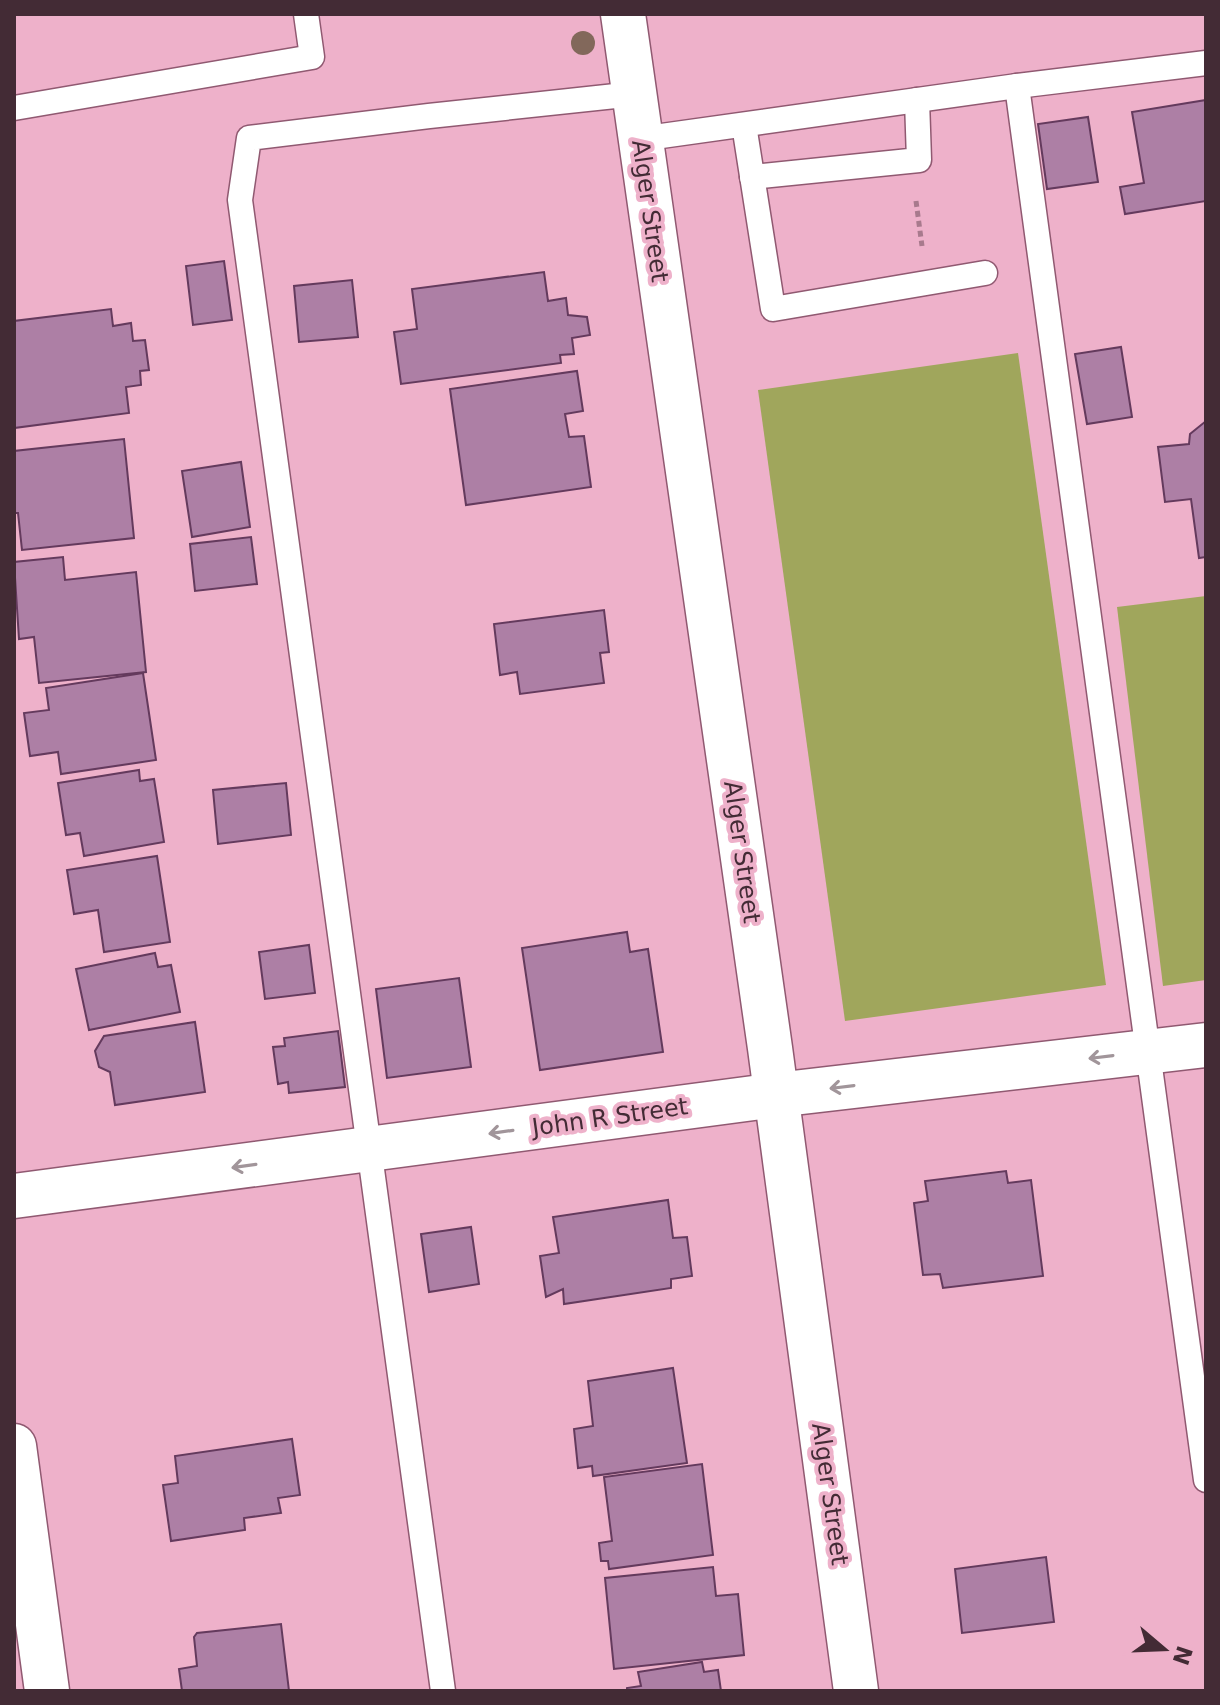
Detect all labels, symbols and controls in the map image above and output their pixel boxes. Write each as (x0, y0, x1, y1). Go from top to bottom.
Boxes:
street label: Alger Street (626, 138, 674, 284)
street label: Alger Street (718, 779, 766, 925)
one-way arrow (1089, 1050, 1114, 1065)
one-way arrow (830, 1080, 856, 1095)
street label: John R Street (528, 1092, 690, 1142)
one-way arrow (488, 1124, 515, 1139)
one-way arrow (232, 1159, 257, 1174)
street label: Alger Street (806, 1421, 854, 1567)
north arrow (1124, 1609, 1204, 1689)
text: N (1168, 1643, 1197, 1668)

